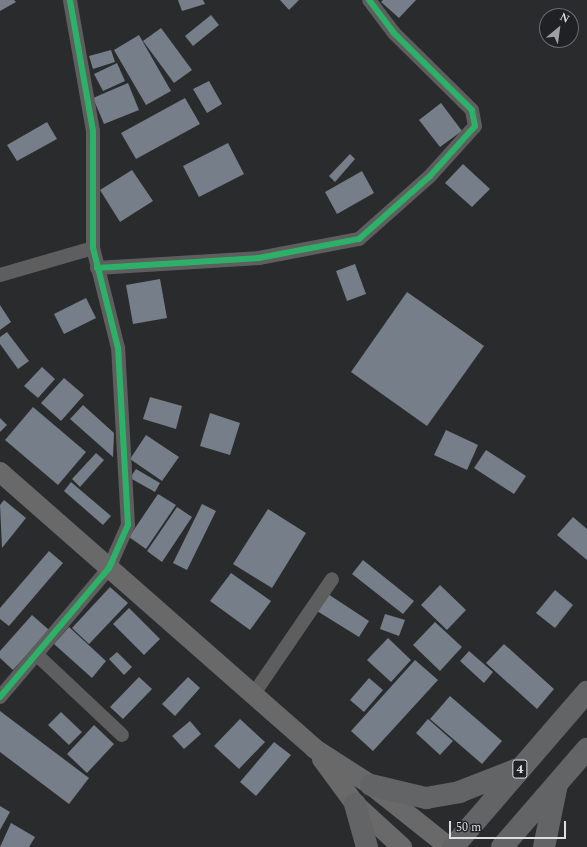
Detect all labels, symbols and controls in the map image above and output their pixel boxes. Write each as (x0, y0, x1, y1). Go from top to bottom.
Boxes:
north arrow (539, 8, 579, 48)
text: N (557, 8, 573, 28)
road number: 4 (512, 758, 528, 780)
scale bar (451, 813, 568, 839)
text: 50 m (456, 818, 481, 837)

